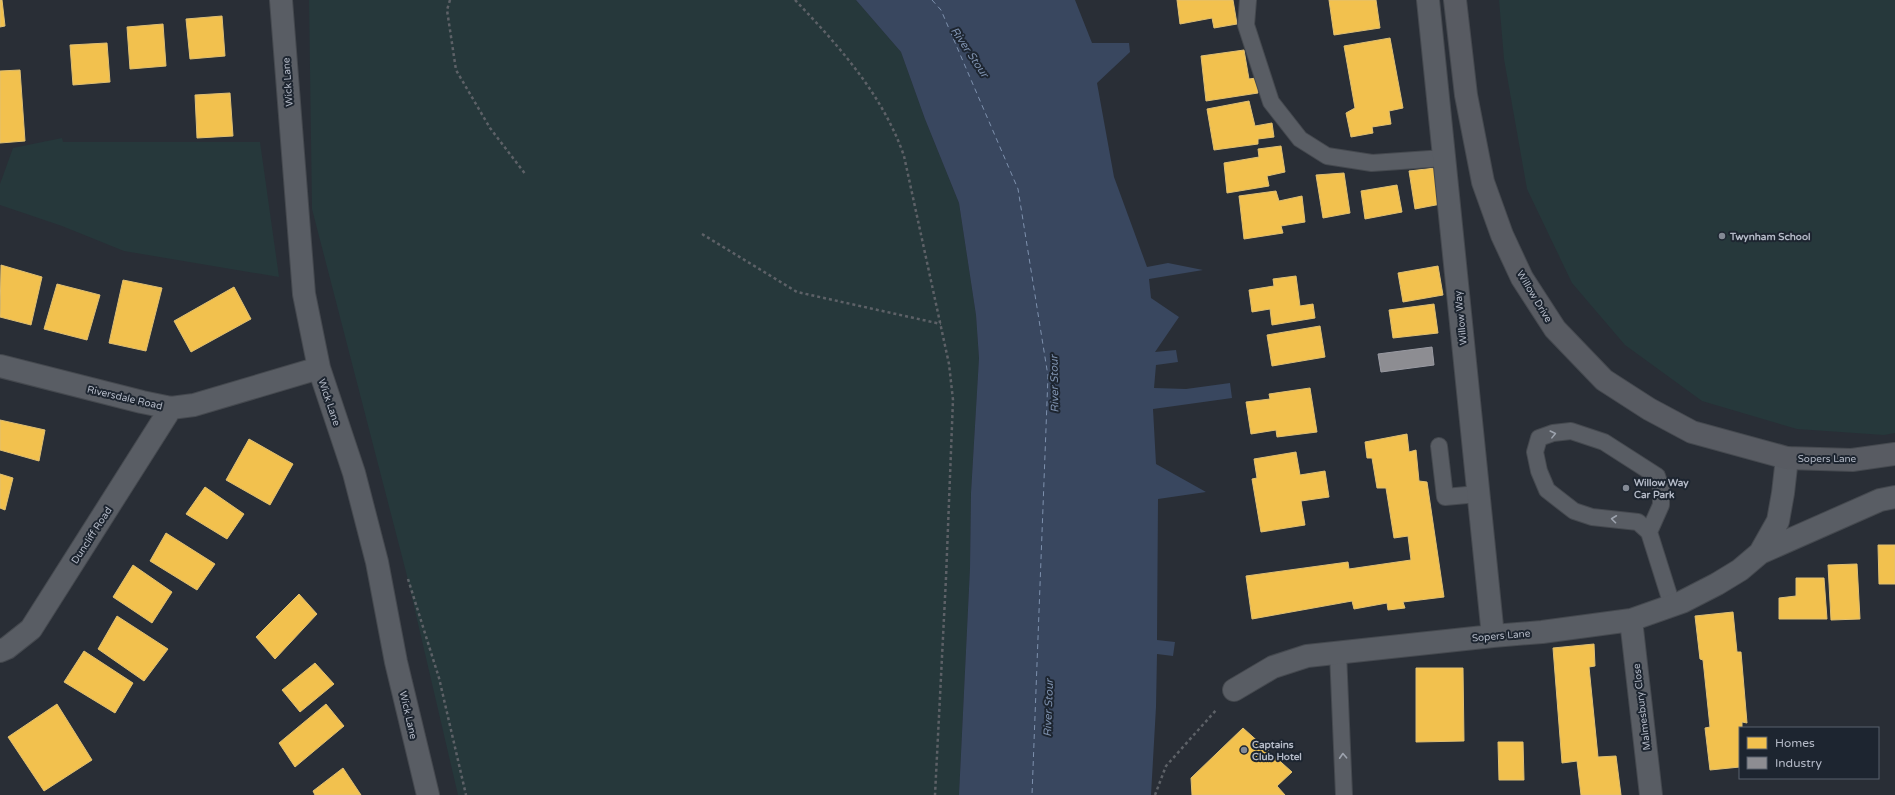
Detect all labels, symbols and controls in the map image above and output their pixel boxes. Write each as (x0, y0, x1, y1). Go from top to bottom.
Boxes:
water label: River Stour (948, 25, 992, 81)
street label: Wick Lane (280, 57, 296, 107)
marker: Twynham School (1717, 231, 1727, 241)
place label: Twynham School (1729, 231, 1810, 243)
street label: Willow Drive (1514, 268, 1555, 325)
street label: Willow Way (1452, 289, 1470, 346)
water label: River Stour (1047, 353, 1062, 413)
street label: Wick Lane (315, 377, 343, 428)
street label: Riversdale Road (86, 383, 164, 412)
one-way arrow (1549, 430, 1556, 439)
street label: Sopers Lane (1798, 453, 1857, 465)
place label: Willow Way Car Park (1634, 477, 1689, 501)
marker: Willow Way Car Park (1621, 483, 1631, 493)
street label: Duncliff Road (69, 505, 115, 566)
one-way arrow (1611, 515, 1617, 524)
street label: Sopers Lane (1471, 627, 1531, 645)
street label: Malmesbury Close (1631, 662, 1653, 751)
water label: River Stour (1041, 677, 1056, 737)
street label: Wick Lane (397, 690, 419, 741)
legend (1739, 727, 1879, 779)
text: Homes (1775, 736, 1815, 750)
place label: Captains Club Hotel (1252, 739, 1302, 763)
marker: Captains Club Hotel (1239, 745, 1249, 755)
one-way arrow (1338, 753, 1347, 759)
text: Industry (1775, 756, 1822, 770)

